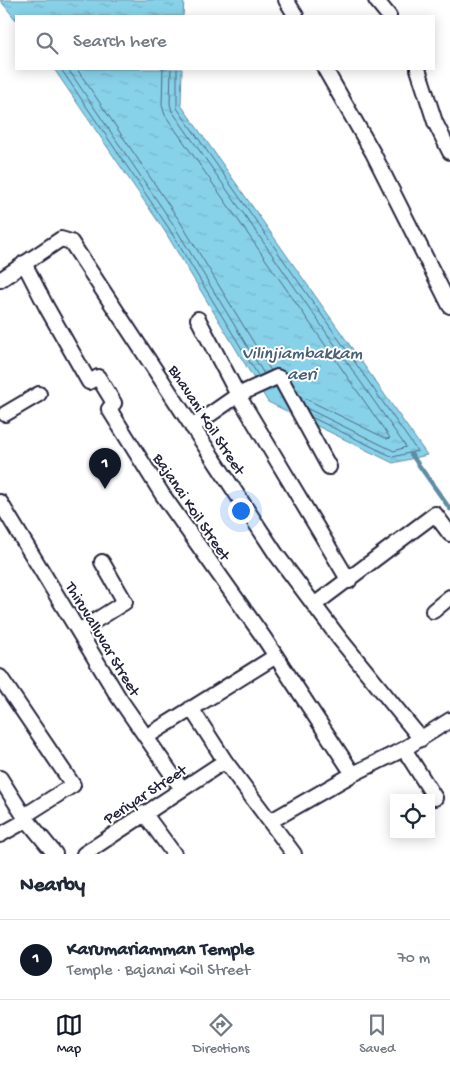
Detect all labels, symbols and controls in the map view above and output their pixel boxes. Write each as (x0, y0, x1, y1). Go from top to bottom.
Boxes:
search box (15, 15, 435, 70)
icon: search (33, 29, 61, 57)
text: Search here (73, 31, 167, 54)
water label: Vilinjiambakkam aeri (242, 344, 362, 386)
street label: Bhavani Koil Street (162, 362, 248, 481)
pin: 1 (89, 448, 121, 489)
street label: Bajanai Koil Street (147, 450, 234, 566)
your location (228, 498, 254, 524)
street label: Thiruvalluvar Street (59, 578, 143, 702)
street label: Periyar Street (100, 761, 192, 830)
map controls (390, 794, 435, 839)
button: locate (390, 794, 435, 839)
text: Nearby (20, 874, 85, 899)
text: Karumariamman Temple (67, 939, 254, 962)
text: 1 (33, 950, 39, 969)
text: 70 m (397, 950, 430, 969)
text: Temple · Bajanai Koil Street (67, 962, 250, 981)
tab: Map (55, 1011, 83, 1058)
tab: Directions (193, 1011, 250, 1058)
tab: Saved (359, 1011, 395, 1058)

